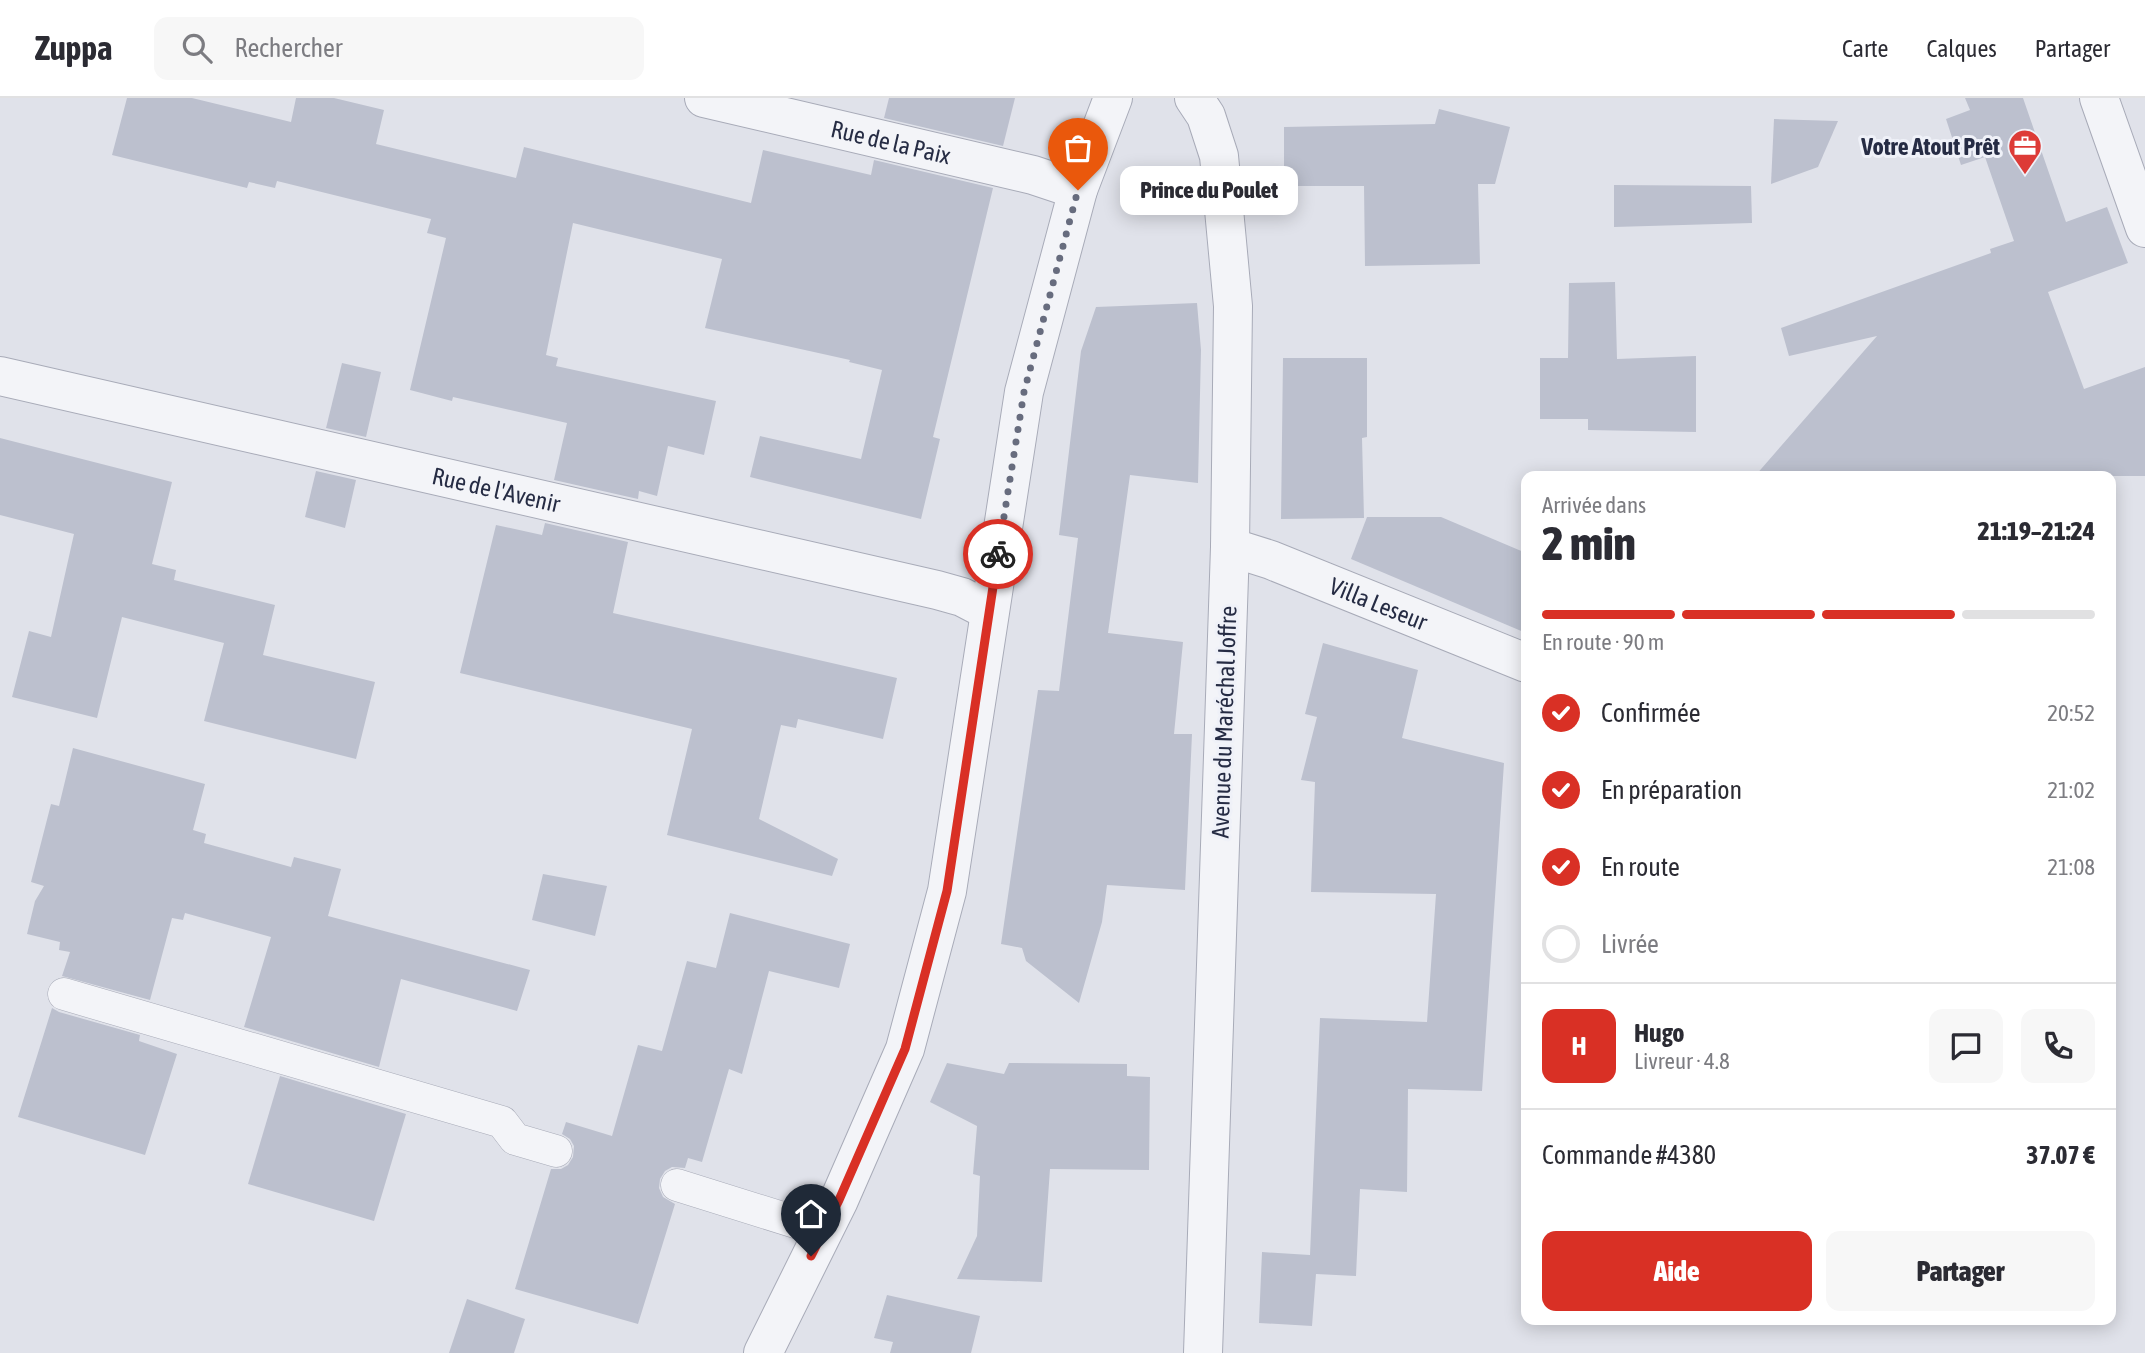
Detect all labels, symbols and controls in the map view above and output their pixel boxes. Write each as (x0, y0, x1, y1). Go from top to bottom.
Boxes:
search box (154, 17, 644, 80)
text: Zuppa (35, 29, 112, 67)
icon: search (178, 29, 216, 67)
text: Rechercher (234, 33, 343, 63)
text: Carte (1842, 35, 1888, 62)
text: Calques (1926, 35, 1997, 62)
text: Partager (2035, 35, 2110, 62)
street label: Rue de la Paix (829, 115, 954, 169)
pin (1048, 118, 1108, 190)
office icon: Votre Atout Prêt (2006, 127, 2044, 176)
icon: bag (1059, 129, 1097, 167)
place label: Votre Atout Prêt (1860, 133, 2000, 160)
callout: Prince du Poulet (1120, 166, 1298, 214)
text: Prince du Poulet (1140, 177, 1278, 203)
street label: Rue de l'Avenir (430, 462, 564, 517)
text: Arrivée dans (1542, 492, 1646, 518)
text: 21:19–21:24 (1978, 516, 2095, 546)
text: 2 min (1542, 517, 1636, 570)
courier (963, 519, 1033, 589)
icon: bike (979, 535, 1017, 573)
street label: Villa Leseur (1326, 572, 1432, 636)
street label: Avenue du Maréchal Joffre (1206, 605, 1242, 839)
text: En route · 90 m (1542, 629, 1664, 655)
icon: check (1542, 694, 1580, 732)
text: Confirmée (1601, 698, 1701, 728)
text: 20:52 (2047, 700, 2095, 726)
icon: check (1542, 771, 1580, 809)
text: En préparation (1601, 775, 1742, 805)
text: 21:02 (2047, 777, 2095, 803)
icon: check (1542, 848, 1580, 886)
text: En route (1601, 852, 1680, 882)
text: 21:08 (2047, 854, 2095, 880)
text: Livrée (1601, 929, 1659, 959)
button: chat (1929, 1009, 2003, 1083)
button: phone (2021, 1009, 2095, 1083)
text: Hugo (1634, 1018, 1685, 1048)
text: H (1571, 1031, 1587, 1061)
text: Livreur · 4.8 (1634, 1048, 1730, 1074)
text: Commande #4380 (1542, 1140, 1716, 1170)
text: 37.07 € (2026, 1140, 2095, 1170)
pin (781, 1184, 841, 1256)
icon: home (792, 1195, 830, 1233)
button: Aide (1542, 1231, 1812, 1311)
button: Partager (1826, 1231, 2095, 1311)

